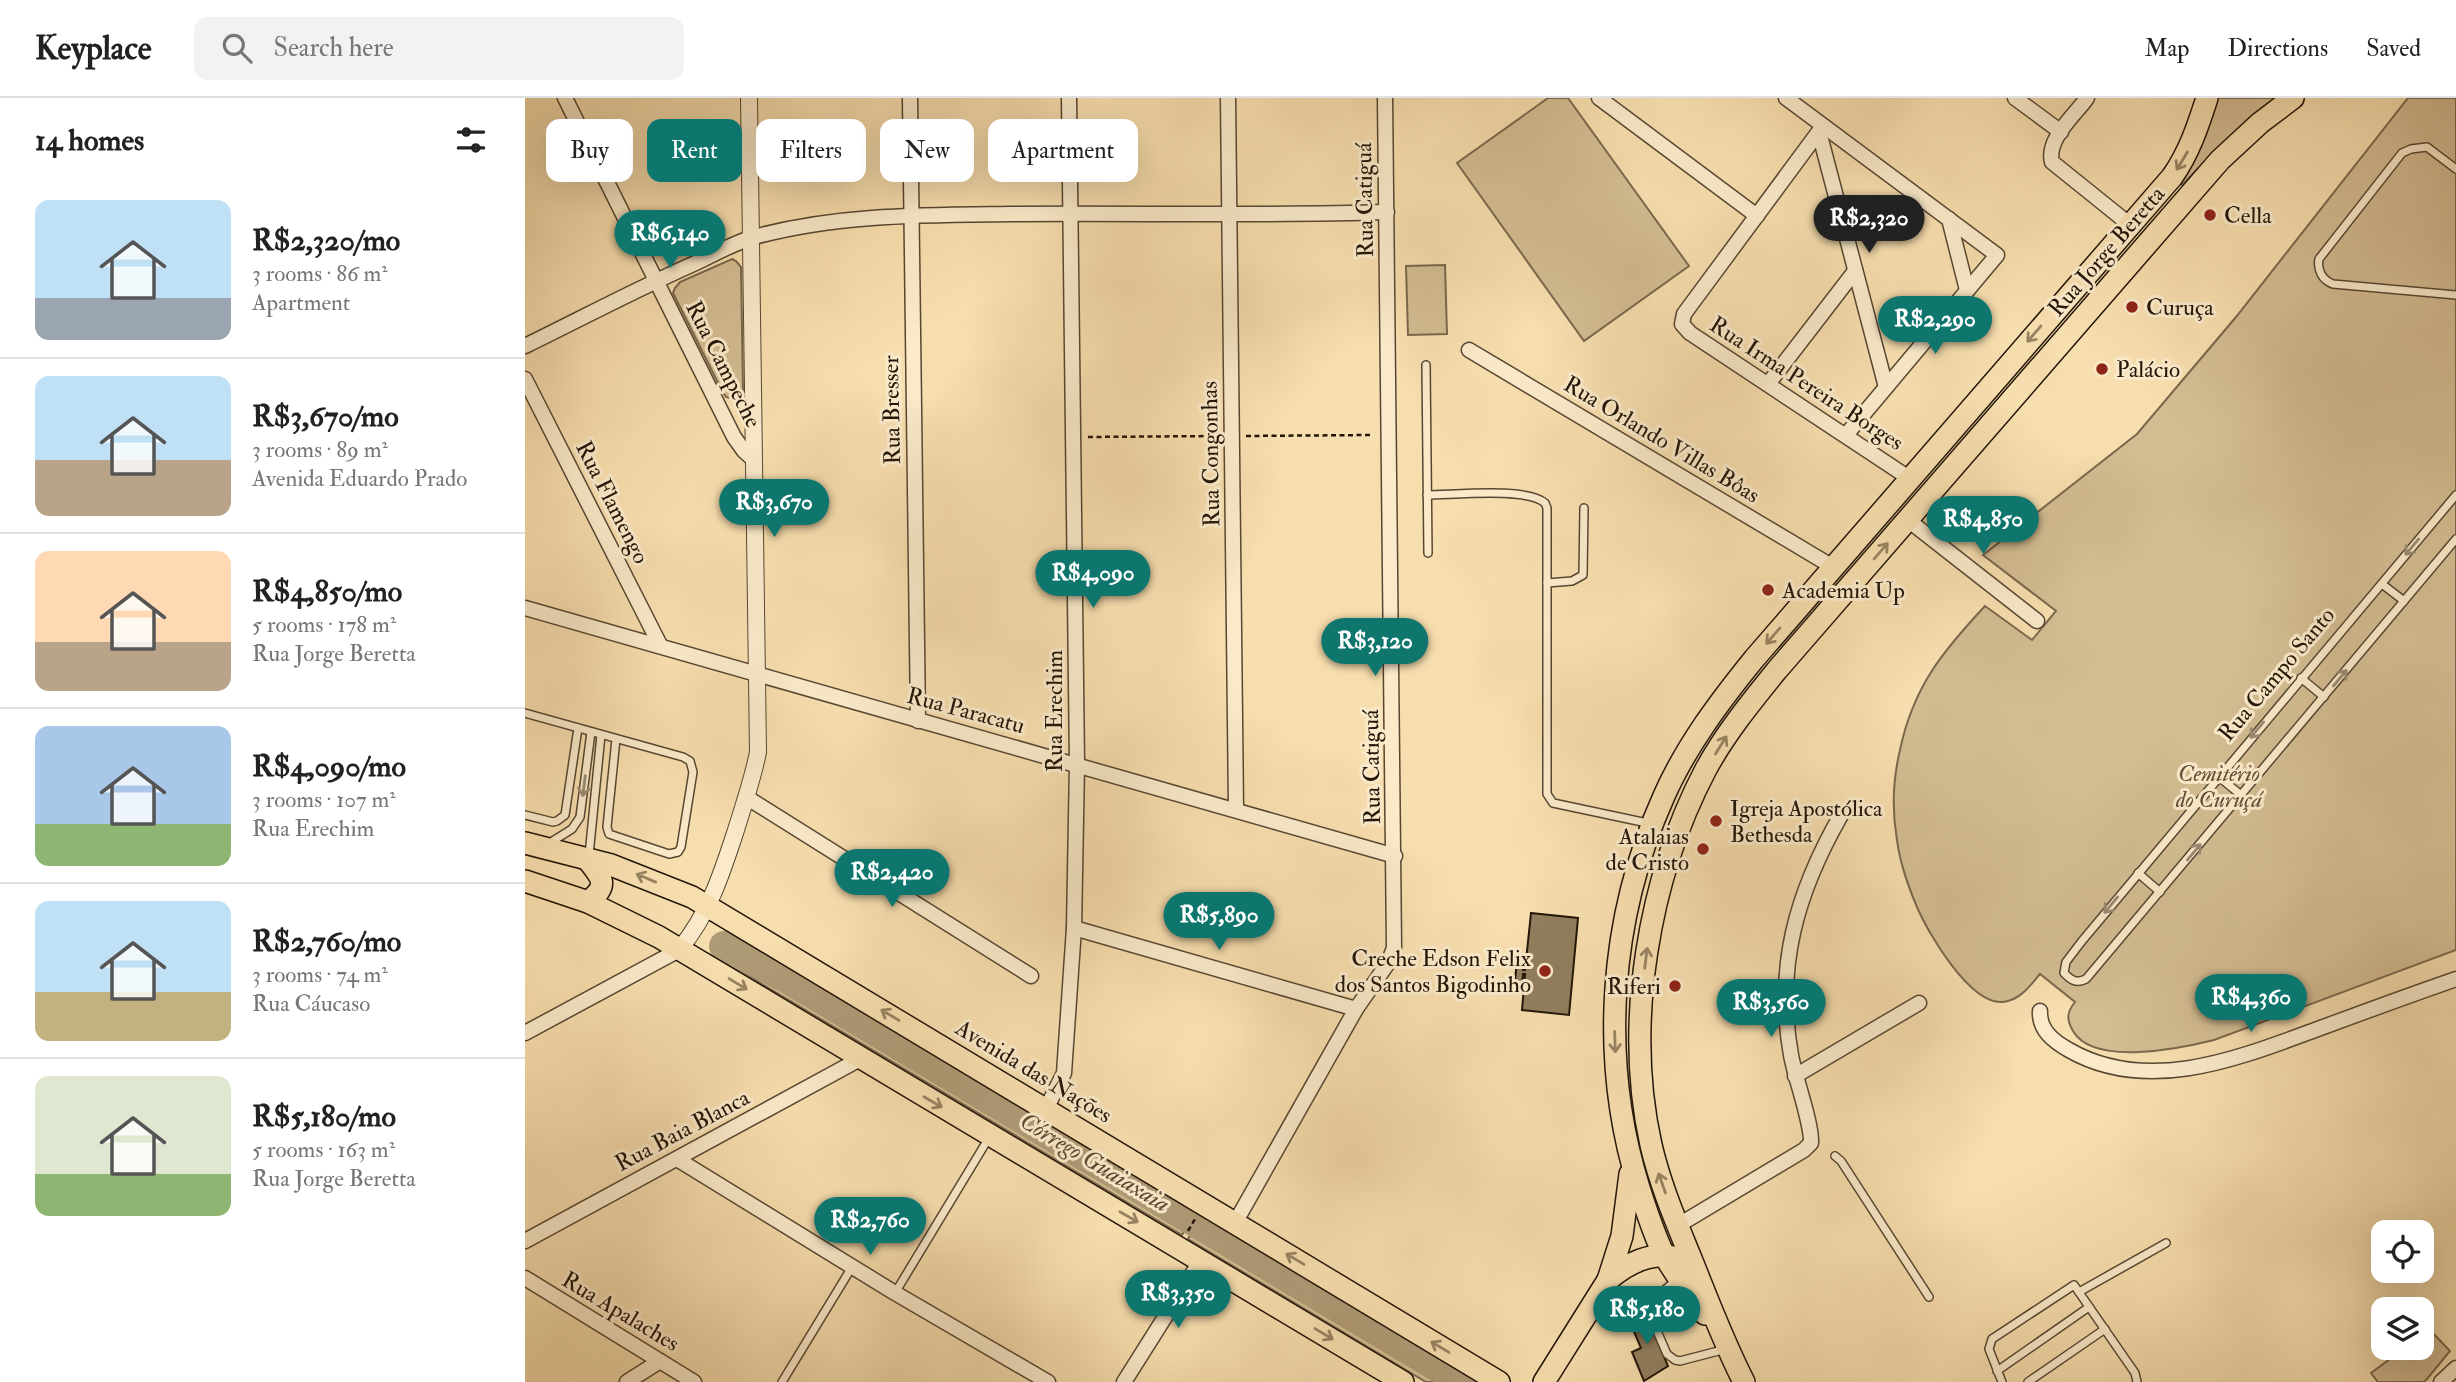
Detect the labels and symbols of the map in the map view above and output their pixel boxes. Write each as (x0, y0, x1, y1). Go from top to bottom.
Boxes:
street label: Rua Catiguá (1349, 142, 1380, 258)
one-way arrow (2175, 151, 2189, 171)
street label: Rua Jorge Beretta (2042, 180, 2171, 323)
pin: R$2,320 (1804, 195, 1934, 255)
place label: Cella (2224, 201, 2272, 230)
marker: Cella (2202, 207, 2218, 223)
pin: R$6,140 (605, 211, 735, 270)
place label: Curuça (2146, 293, 2214, 322)
street label: Rua Campeche (678, 296, 768, 433)
pin: R$2,290 (1870, 296, 2000, 356)
marker: Curuça (2124, 299, 2140, 315)
street label: Rua Irma Pereira Borges (1704, 310, 1909, 457)
one-way arrow (2026, 325, 2042, 343)
street label: Rua Bresser (876, 355, 907, 465)
place label: Palácio (2116, 355, 2180, 384)
marker: Palácio (2094, 361, 2110, 377)
street label: Rua Orlando Villas Bôas (1558, 369, 1765, 510)
street label: Rua Congonhas (1195, 381, 1226, 527)
street label: Rua Flamengo (569, 436, 656, 568)
pin: R$3,670 (709, 480, 839, 539)
pin: R$4,850 (1918, 496, 2048, 556)
one-way arrow (2404, 538, 2420, 556)
one-way arrow (1873, 542, 1889, 560)
pin: R$4,090 (1028, 550, 1158, 610)
place label: Academia Up (1781, 576, 1905, 606)
marker: Academia Up (1760, 582, 1776, 598)
street label: Rua Campo Santo (2212, 601, 2342, 748)
pin: R$3,120 (1310, 618, 1440, 678)
one-way arrow (1765, 627, 1781, 645)
street label: Rua Erechim (1040, 650, 1069, 772)
one-way arrow (2332, 669, 2348, 687)
street label: Rua Paracatu (904, 681, 1028, 740)
street label: Rua Catiguá (1356, 709, 1387, 825)
one-way arrow (2249, 721, 2265, 739)
one-way arrow (1714, 736, 1728, 756)
park label: Cemitério do Curuçá (2175, 759, 2264, 814)
one-way arrow (577, 774, 590, 796)
place label: Igreja Apostólica Bethesda (1730, 794, 1883, 849)
marker: Igreja Apostólica Bethesda (1708, 813, 1724, 829)
place label: Atalaias de Cristo (1606, 822, 1689, 877)
marker: Atalaias de Cristo (1695, 841, 1711, 857)
one-way arrow (2186, 843, 2201, 861)
pin: R$2,420 (827, 850, 957, 909)
one-way arrow (636, 871, 658, 884)
pin: R$5,890 (1154, 892, 1284, 952)
one-way arrow (2104, 896, 2120, 914)
place label: Creche Edson Felix dos Santos Bigodinho (1335, 944, 1531, 999)
one-way arrow (1640, 947, 1653, 970)
marker: Creche Edson Felix dos Santos Bigodinho (1537, 963, 1553, 979)
place label: Riferi (1607, 972, 1661, 1001)
pin: R$4,360 (2186, 974, 2316, 1034)
one-way arrow (727, 978, 747, 992)
marker: Riferi (1667, 978, 1683, 994)
pin: R$3,560 (1706, 979, 1836, 1039)
one-way arrow (881, 1008, 901, 1022)
street label: Avenida das Nações (949, 1013, 1117, 1130)
one-way arrow (1608, 1031, 1622, 1054)
street label: Rua Baia Blanca (610, 1083, 755, 1178)
one-way arrow (922, 1095, 942, 1109)
water label: Córrego Guaiaxaia (1014, 1105, 1175, 1219)
one-way arrow (1655, 1173, 1667, 1195)
pin: R$2,760 (805, 1198, 935, 1257)
one-way arrow (1118, 1210, 1138, 1224)
one-way arrow (1285, 1252, 1305, 1266)
street label: Rua Apalaches (556, 1265, 685, 1359)
pin: R$3,350 (1113, 1270, 1243, 1330)
pin: R$5,180 (1582, 1286, 1712, 1346)
one-way arrow (1313, 1327, 1333, 1341)
one-way arrow (1431, 1340, 1451, 1354)

